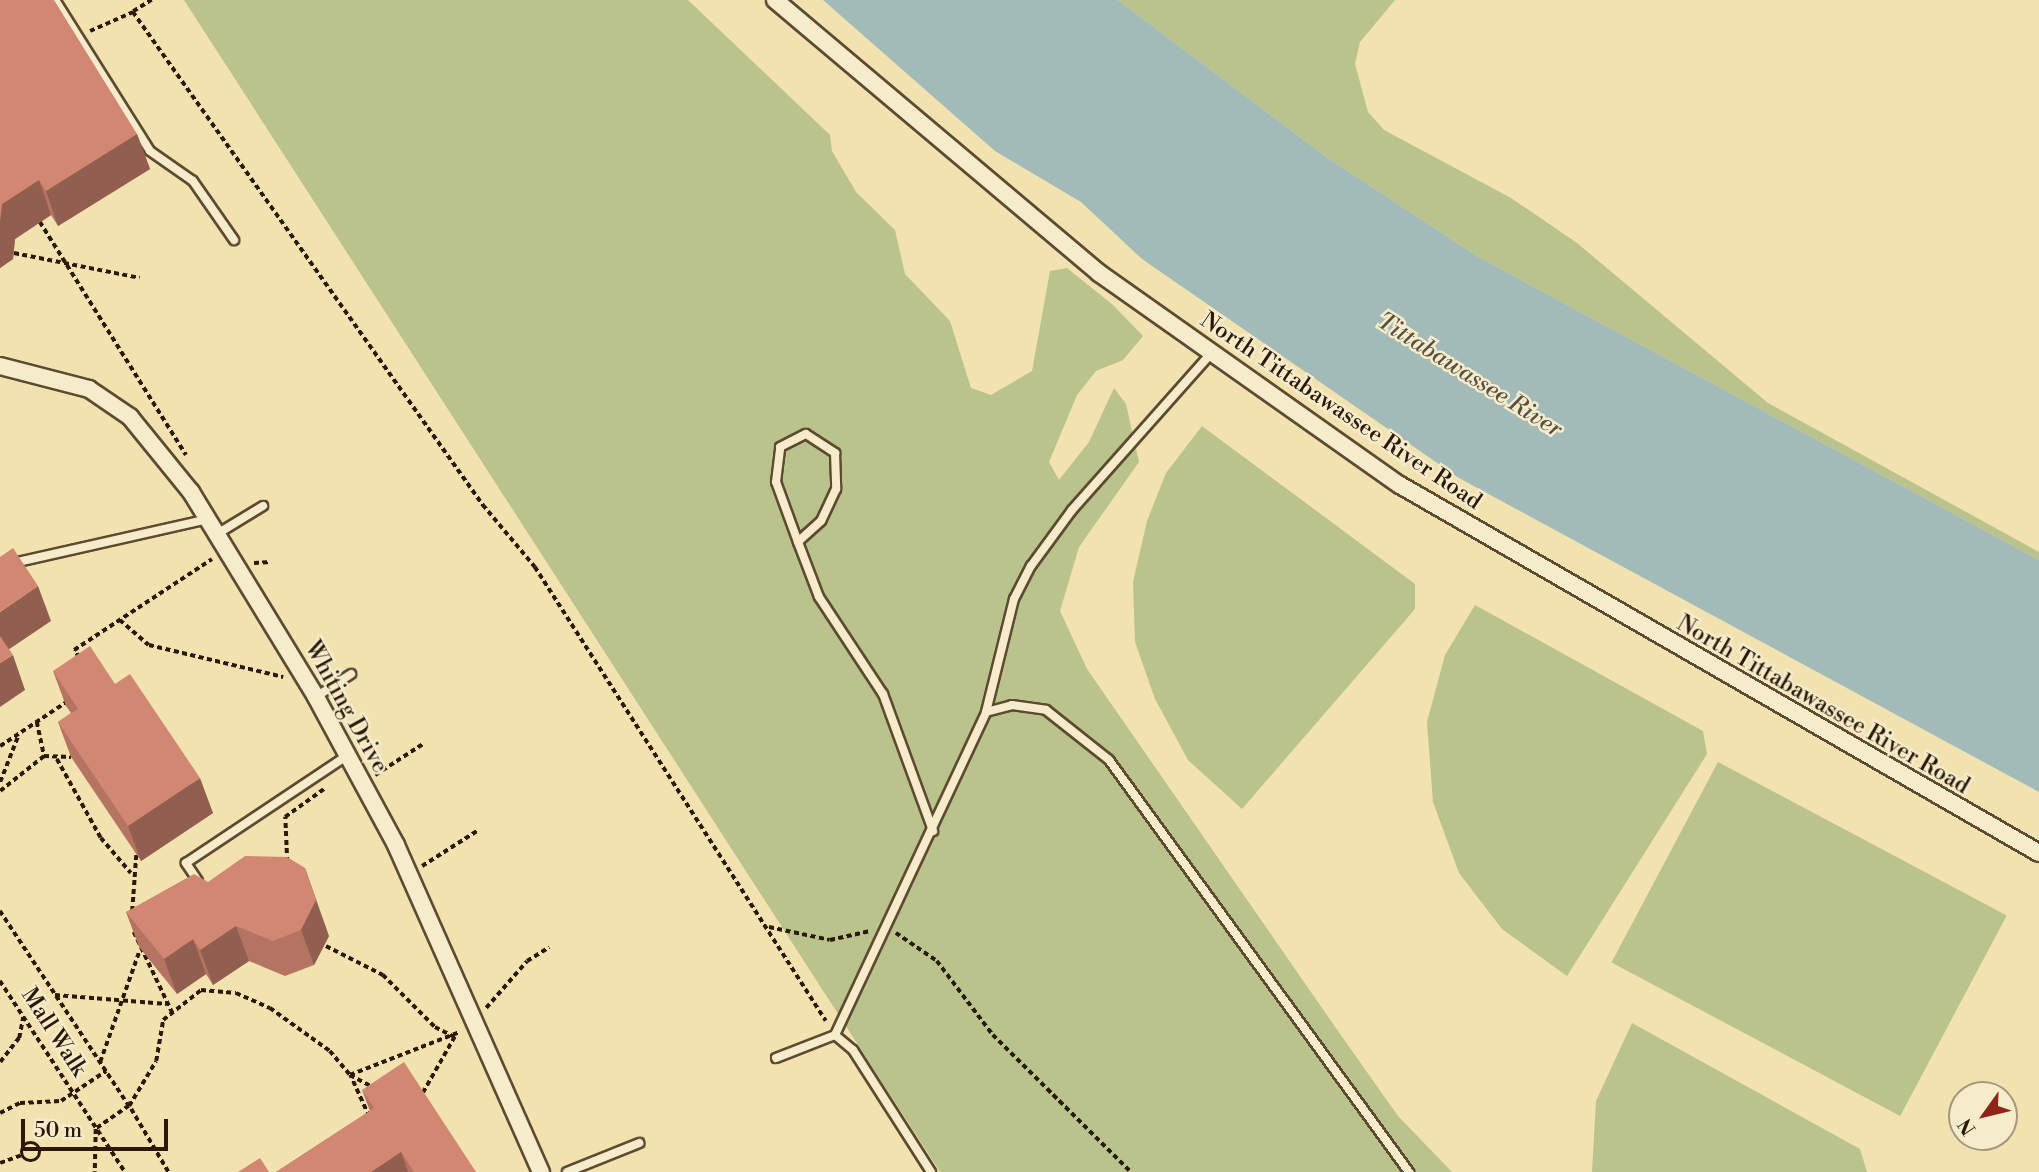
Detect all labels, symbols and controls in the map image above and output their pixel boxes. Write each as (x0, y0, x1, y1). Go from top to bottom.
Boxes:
street label: North Tittabawassee River Road (1195, 306, 1487, 516)
water label: Tittabawassee River (1371, 307, 1567, 445)
street label: North Tittabawassee River Road (1672, 610, 1974, 800)
street label: Whiting Drive (298, 636, 394, 778)
street label: Mall Walk (15, 982, 93, 1082)
north arrow (1948, 1081, 2018, 1151)
scale bar (24, 1106, 172, 1150)
text: N (1953, 1114, 1981, 1140)
text: 50 m (34, 1118, 82, 1144)

